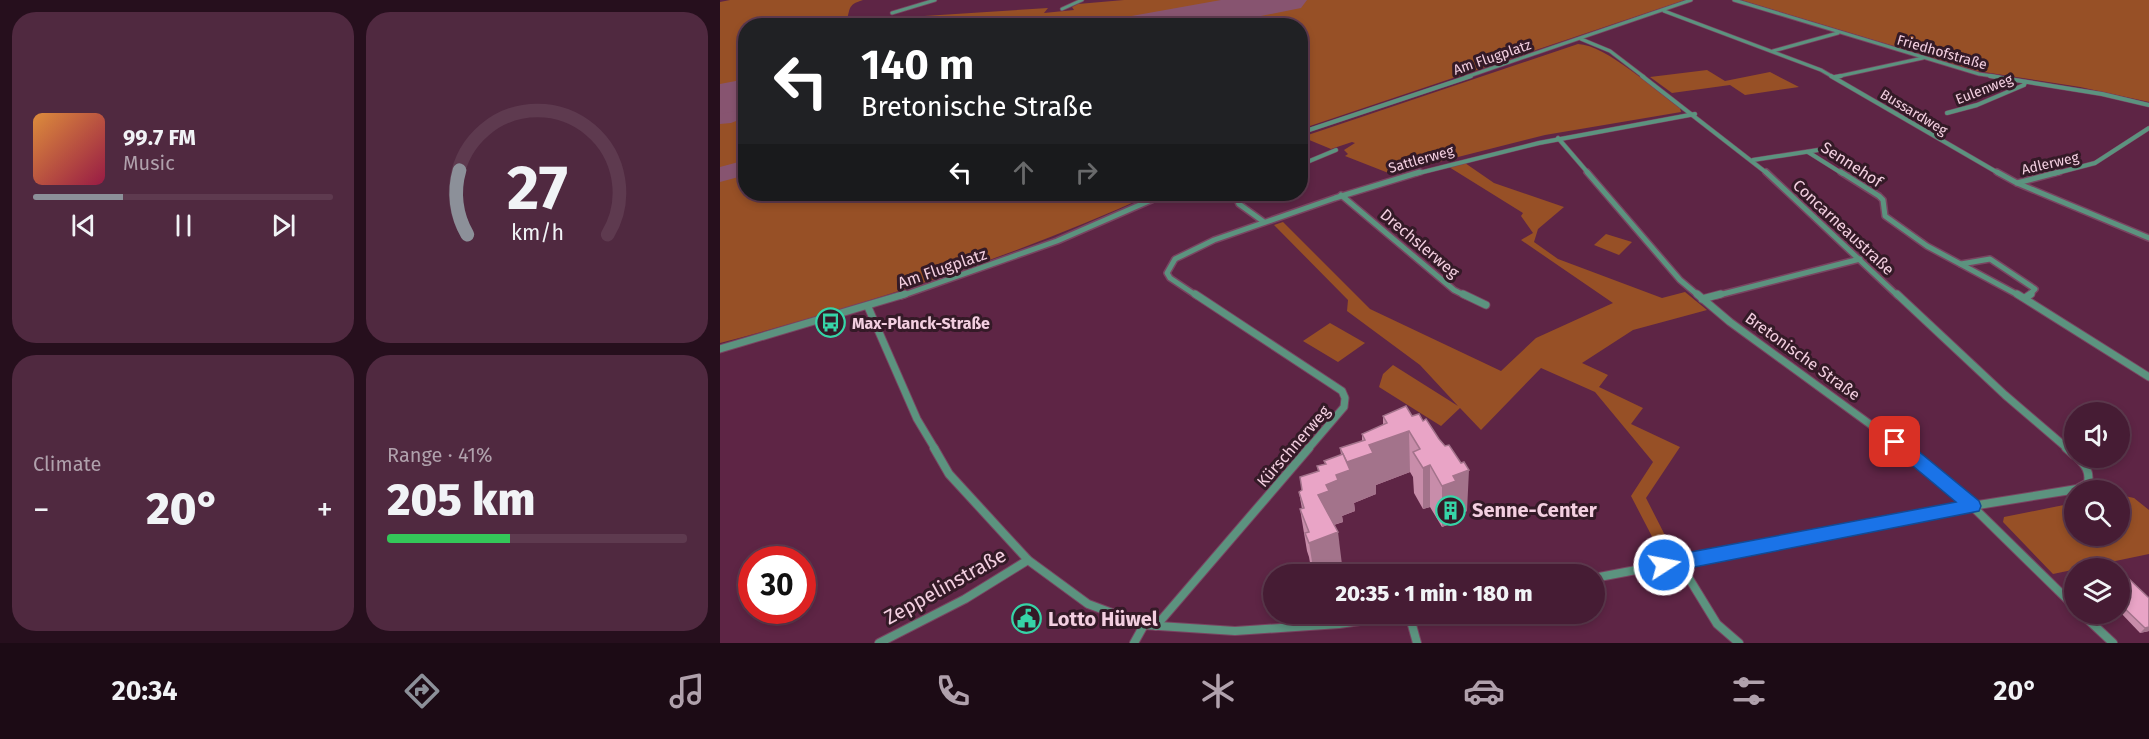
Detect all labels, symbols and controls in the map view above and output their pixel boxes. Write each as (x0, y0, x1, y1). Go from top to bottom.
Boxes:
street label: Friedhofstraße (1895, 32, 1989, 73)
street label: Am Flugplatz (1451, 36, 1533, 79)
text: 140 m (861, 40, 974, 90)
icon: left (762, 42, 840, 120)
street label: Eulenweg (1953, 70, 2016, 108)
street label: Bussardweg (1877, 86, 1951, 139)
text: Bretonische Straße (861, 91, 1093, 123)
text: 99.7 FM (123, 124, 196, 151)
street label: Sennehof (1818, 138, 1887, 192)
street label: Sattlerweg (1386, 142, 1456, 177)
street label: Adlerweg (2020, 148, 2081, 178)
text: Music (123, 151, 175, 175)
text: 27 (507, 151, 567, 226)
icon: left (944, 156, 977, 189)
icon: ahead (1007, 156, 1040, 189)
icon: right (1070, 156, 1103, 189)
street label: Concarneaustraße (1789, 176, 1898, 279)
street label: Drechslerweg (1376, 205, 1464, 282)
icon: previous (67, 209, 100, 242)
icon: pause (167, 209, 200, 242)
icon: next (267, 209, 300, 242)
text: km/h (510, 220, 564, 246)
street label: Am Flugplatz (895, 244, 989, 293)
bus stop icon: Max-Planck-Straße (815, 307, 847, 339)
street label: Bretonische Straße (1742, 308, 1864, 404)
place label: Max-Planck-Straße (852, 314, 990, 333)
street label: Kürschnerweg (1253, 401, 1334, 491)
map controls (2064, 402, 2130, 624)
button: sound (2064, 402, 2130, 468)
pin (1869, 416, 1920, 467)
icon: arrive (1878, 425, 1911, 458)
text: Range · 41% (387, 443, 493, 467)
text: Climate (33, 452, 101, 476)
text: 205 km (387, 473, 535, 527)
button: search (2064, 480, 2130, 546)
text: 20° (146, 482, 220, 536)
text: − (33, 490, 50, 530)
text: + (317, 490, 333, 530)
building icon: Senne-Center (1435, 494, 1467, 526)
place label: Senne-Center (1472, 498, 1598, 522)
position arrow (1632, 533, 1696, 597)
street label: Zeppelinstraße (880, 543, 1010, 629)
speed limit sign: 30 (738, 546, 816, 624)
button: layers (2064, 558, 2130, 624)
text: 20:35 · 1 min · 180 m (1335, 580, 1533, 607)
public building icon: Lotto Hüwel (1011, 603, 1043, 635)
place label: Lotto Hüwel (1048, 607, 1158, 631)
icon: directions (401, 670, 443, 712)
icon: music (666, 670, 708, 712)
icon: phone (932, 670, 974, 712)
icon: climate (1197, 670, 1239, 712)
icon: car (1463, 670, 1505, 712)
icon: filters (1728, 670, 1770, 712)
text: 20:34 (112, 675, 178, 707)
text: 20° (1993, 675, 2037, 707)

